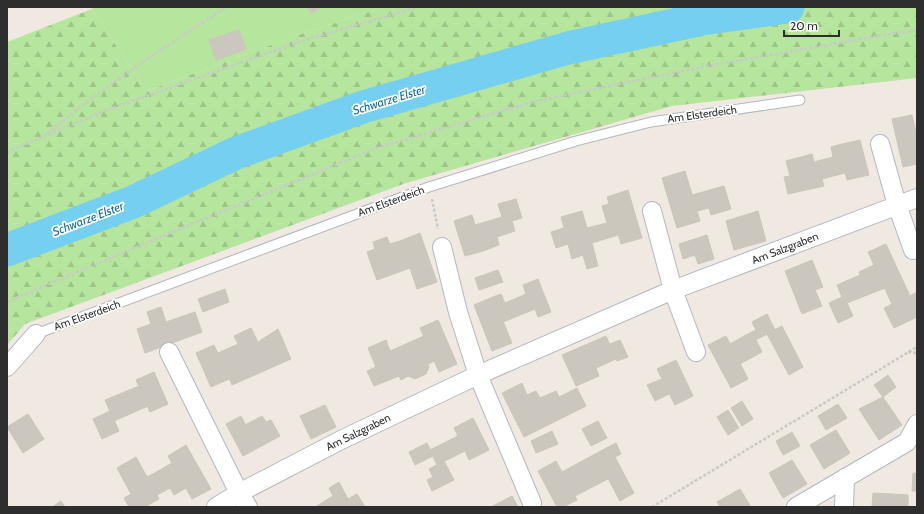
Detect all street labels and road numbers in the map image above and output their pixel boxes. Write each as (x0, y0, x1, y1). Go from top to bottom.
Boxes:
street label: Am Elsterdeich (666, 102, 738, 126)
street label: Am Elsterdeich (356, 182, 426, 220)
street label: Am Salzgraben (750, 229, 820, 267)
street label: Am Elsterdeich (52, 296, 122, 334)
street label: Am Salzgraben (323, 410, 393, 454)

